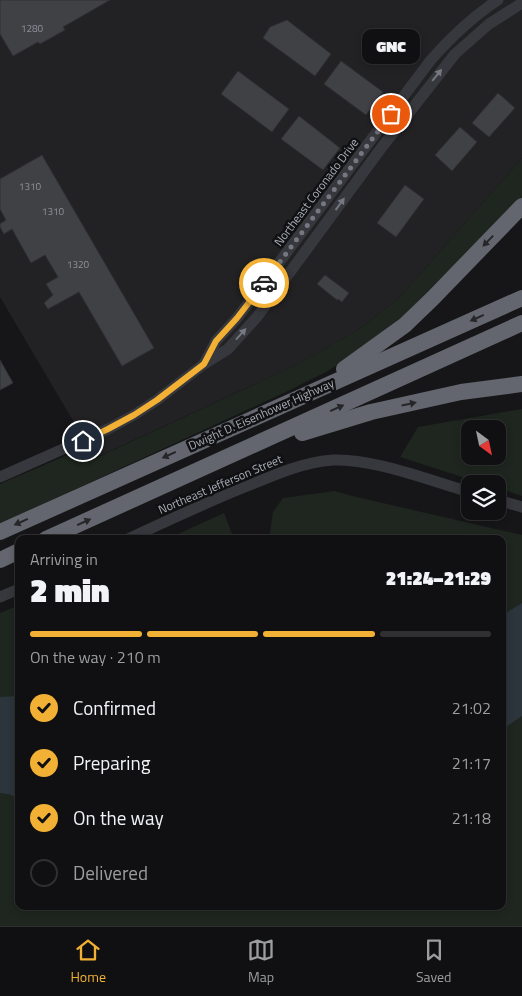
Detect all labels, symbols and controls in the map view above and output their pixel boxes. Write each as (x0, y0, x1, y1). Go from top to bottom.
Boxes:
house number: 1280 (21, 21, 44, 36)
callout: GNC (362, 29, 420, 64)
text: GNC (376, 34, 406, 58)
one-way arrow (432, 68, 443, 81)
pin (370, 93, 412, 135)
icon: bag (377, 100, 405, 128)
street label: Northeast Coronado Drive (269, 134, 363, 250)
house number: 1310 (19, 179, 42, 194)
one-way arrow (335, 198, 345, 211)
house number: 1310 (42, 204, 65, 219)
one-way arrow (482, 234, 494, 246)
house number: 1320 (67, 257, 90, 272)
courier (239, 258, 289, 308)
icon: car (250, 269, 278, 297)
one-way arrow (470, 314, 484, 322)
one-way arrow (236, 327, 247, 340)
street label: Dwight D. Eisenhower Highway (185, 373, 337, 455)
one-way arrow (402, 400, 417, 408)
one-way arrow (329, 403, 344, 412)
pin (62, 420, 104, 462)
north arrow (461, 420, 506, 465)
map controls (461, 420, 506, 520)
icon: home (69, 427, 97, 455)
street label: Northeast Jefferson Street (155, 449, 286, 519)
one-way arrow (162, 452, 176, 460)
button: layers (461, 475, 506, 520)
one-way arrow (77, 517, 91, 525)
one-way arrow (14, 519, 28, 527)
text: Arriving in (30, 547, 98, 571)
text: 21:24–21:29 (386, 563, 491, 592)
text: 2 min (30, 566, 110, 614)
text: On the way · 210 m (30, 645, 161, 669)
text: Confirmed (73, 693, 156, 722)
icon: check (30, 694, 58, 722)
text: 21:02 (452, 696, 491, 720)
text: Preparing (73, 748, 150, 777)
icon: check (30, 749, 58, 777)
text: 21:17 (452, 751, 491, 775)
text: On the way (73, 803, 164, 832)
icon: check (30, 804, 58, 832)
text: 21:18 (452, 806, 491, 830)
text: Delivered (73, 858, 148, 887)
tab: Home (70, 936, 106, 987)
tab: Map (247, 936, 275, 987)
tab: Saved (416, 936, 452, 987)

